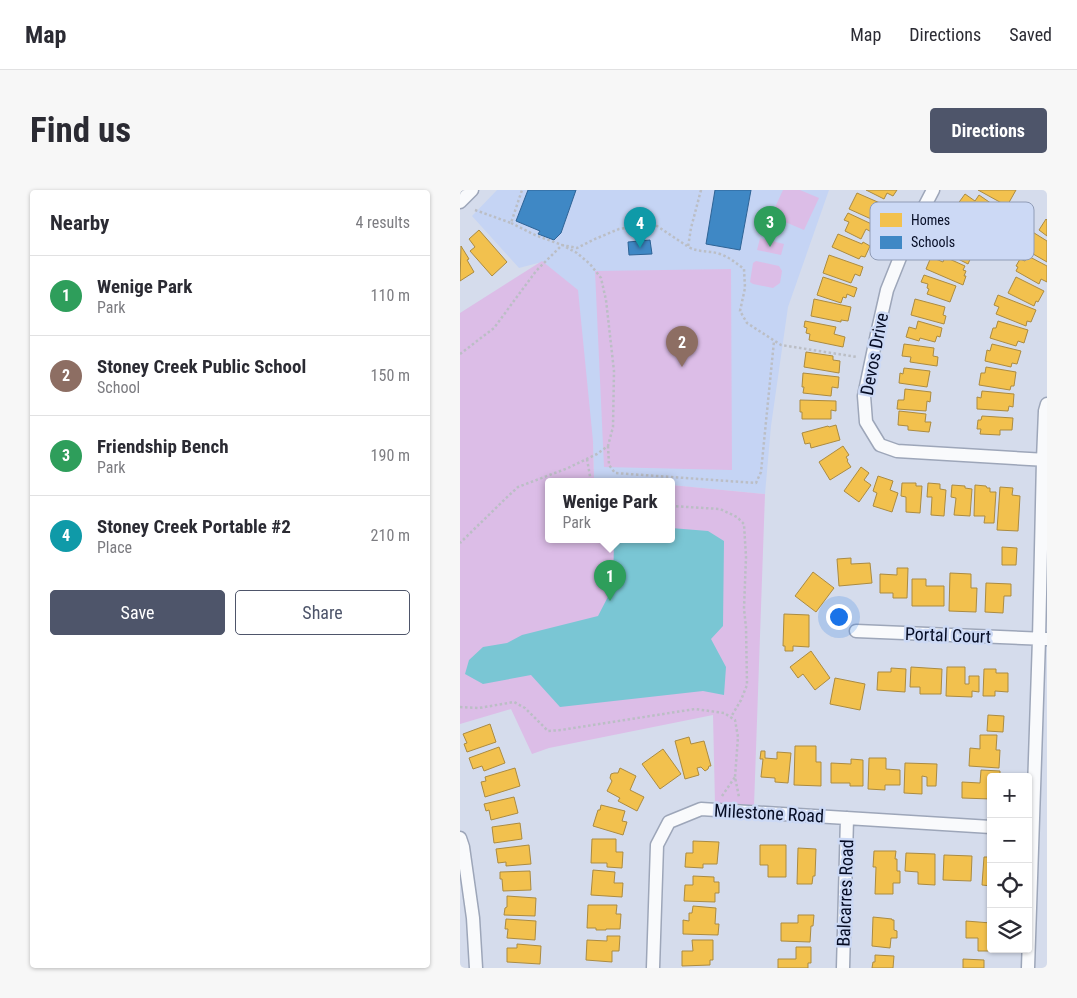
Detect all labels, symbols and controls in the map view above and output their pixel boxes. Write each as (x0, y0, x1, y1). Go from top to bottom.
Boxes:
text: Map (25, 21, 66, 49)
text: Map (850, 24, 881, 45)
text: Directions (909, 24, 981, 45)
text: Saved (1009, 24, 1052, 45)
button: Directions (930, 108, 1047, 153)
text: Find us (30, 110, 131, 151)
legend (870, 202, 1034, 260)
pin: 3 (754, 206, 786, 247)
pin: 4 (624, 207, 656, 248)
text: Nearby (50, 211, 109, 235)
text: Homes (911, 212, 950, 228)
text: 4 results (355, 213, 410, 232)
text: Schools (911, 234, 955, 250)
text: Wenige Park (97, 275, 192, 298)
text: 1 (62, 286, 70, 305)
text: 110 m (371, 286, 410, 305)
text: Park (97, 298, 126, 317)
street label: Devos Drive (856, 311, 892, 397)
pin: 2 (666, 326, 698, 367)
text: Stoney Creek Public School (97, 355, 306, 378)
text: 2 (62, 366, 70, 385)
text: 150 m (371, 366, 410, 385)
text: School (97, 378, 140, 397)
text: Friendship Bench (97, 435, 229, 458)
text: 3 (62, 446, 70, 465)
text: 190 m (371, 446, 410, 465)
text: Park (97, 458, 126, 477)
popup (545, 478, 675, 543)
text: Wenige Park (562, 490, 658, 513)
text: Park (562, 513, 591, 532)
text: Stoney Creek Portable #2 (97, 515, 291, 538)
text: 4 (62, 526, 70, 545)
text: 210 m (371, 526, 410, 545)
text: Place (97, 538, 132, 557)
pin: 1 (594, 560, 626, 601)
button: Save (50, 590, 225, 635)
button: Share (235, 590, 410, 635)
your location (826, 604, 852, 630)
street label: Portal Court (905, 623, 991, 647)
map controls (987, 773, 1032, 953)
button: + (987, 773, 1032, 818)
street label: Milestone Road (713, 800, 825, 826)
button: − (987, 818, 1032, 863)
street label: Balcarres Road (833, 839, 857, 947)
button: locate (987, 863, 1032, 908)
button: layers (987, 908, 1032, 953)

